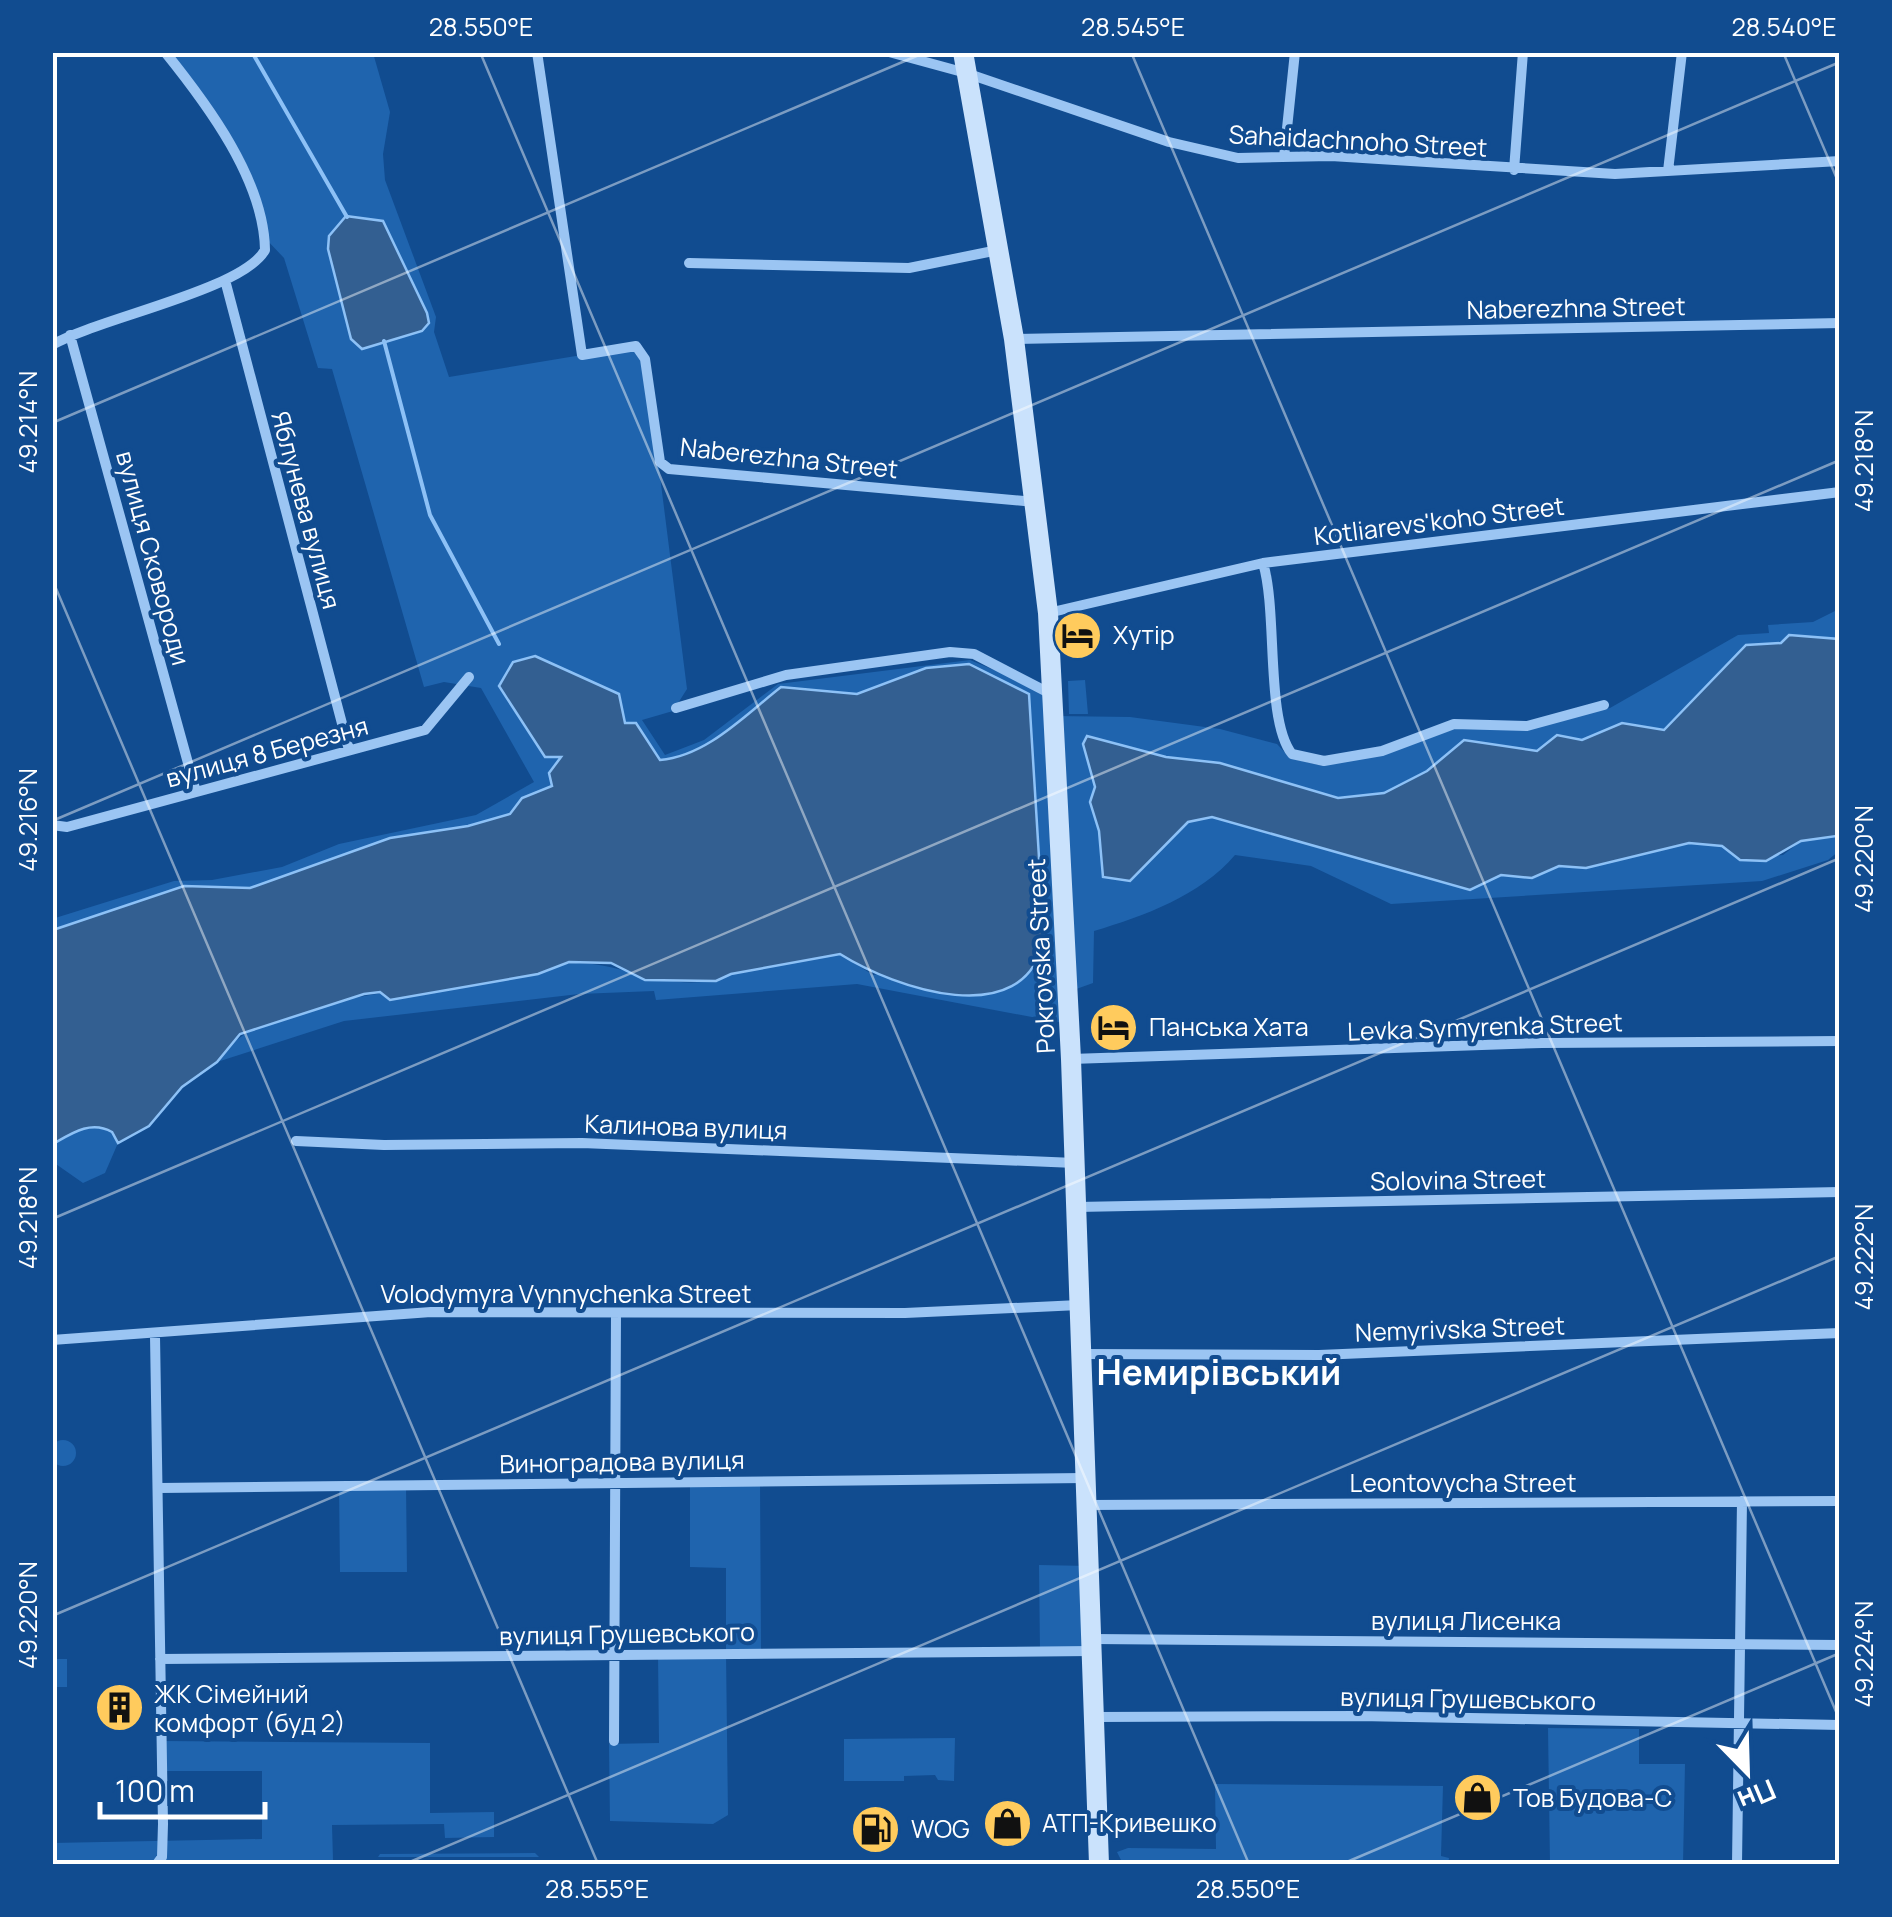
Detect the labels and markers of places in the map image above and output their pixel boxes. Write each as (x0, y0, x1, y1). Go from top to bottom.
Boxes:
hotel icon: Хутір (1052, 609, 1104, 661)
place label: Хутір (1113, 617, 1175, 652)
hotel icon: Панська Хата (1088, 1001, 1140, 1053)
place label: Панська Хата (1149, 1009, 1309, 1044)
place label: ЖК Сімейний комфорт (буд 2) (154, 1676, 346, 1740)
building icon: ЖК Сімейний комфорт (буд 2) (93, 1682, 145, 1734)
shop icon: Тов Будова-С (1452, 1772, 1504, 1824)
place label: Тов Будова-С (1513, 1780, 1672, 1815)
shop icon: АТП-Кривешко (981, 1797, 1033, 1849)
fuel station icon: WOG (850, 1803, 902, 1855)
place label: АТП-Кривешко (1042, 1805, 1217, 1840)
place label: WOG (911, 1811, 970, 1846)

